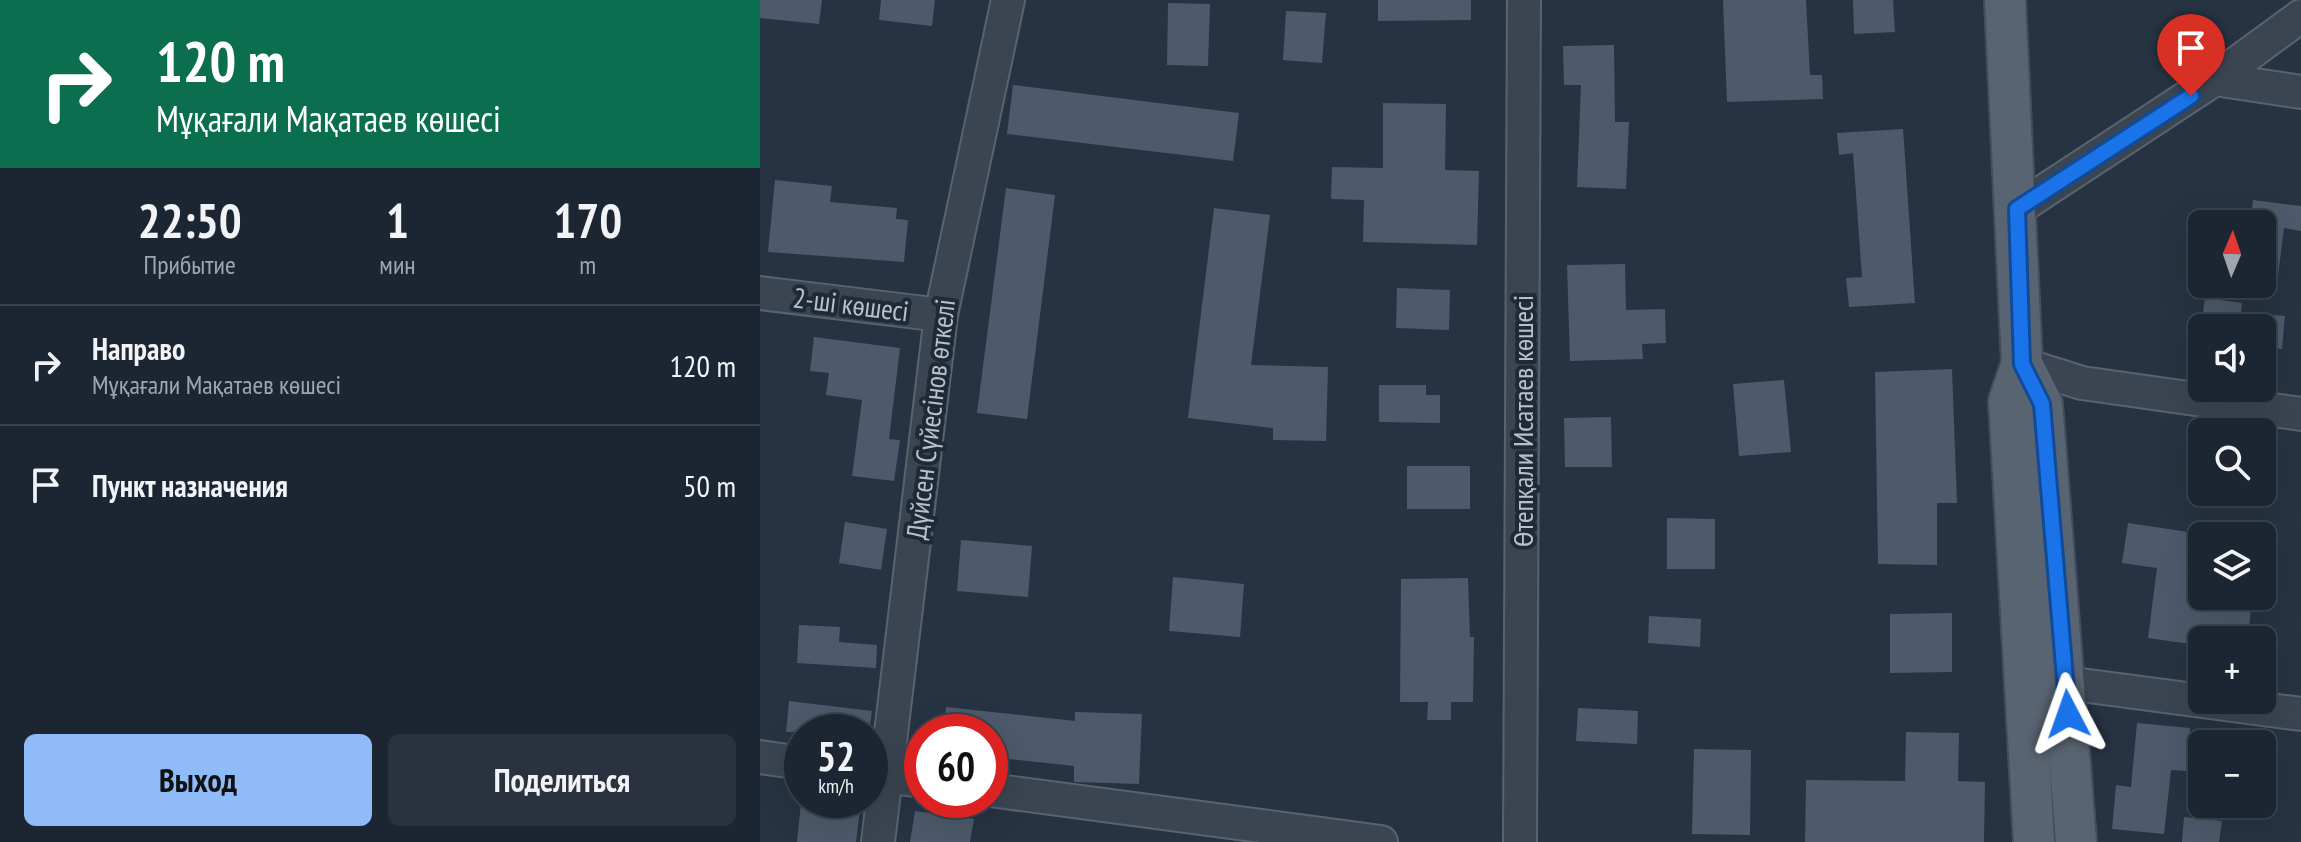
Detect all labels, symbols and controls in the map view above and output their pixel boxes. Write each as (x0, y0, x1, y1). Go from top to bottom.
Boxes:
pin (2157, 14.0, 2225, 96)
text: 120 m (156, 25, 285, 97)
icon: arrive (2169, 26, 2213, 70)
icon: right (24, 32, 128, 136)
text: Мұқағали Мақатаев көшесі (156, 95, 501, 142)
text: 22:50 (138, 189, 242, 251)
text: 1 (386, 189, 409, 251)
text: 170 (553, 189, 622, 251)
north arrow (2188, 210, 2276, 298)
map controls (2188, 210, 2276, 818)
text: Прибытие (144, 248, 236, 281)
text: мин (379, 248, 416, 281)
text: m (579, 248, 596, 281)
street label: 2-ші көшесі (791, 279, 911, 329)
street label: Өтепқали Исатаев көшесі (1504, 295, 1541, 547)
street label: Дүйсен Сүйесінов өткелі (897, 297, 963, 541)
button: sound (2188, 314, 2276, 402)
text: Направо (92, 329, 185, 368)
icon: right (24, 343, 68, 387)
text: 120 m (670, 346, 736, 385)
text: Мұқағали Мақатаев көшесі (92, 368, 341, 401)
button: search (2188, 418, 2276, 506)
icon: arrive (24, 463, 68, 507)
text: Пункт назначения (92, 466, 288, 505)
text: 50 m (683, 466, 736, 505)
button: layers (2188, 522, 2276, 610)
button: + (2188, 626, 2276, 714)
position arrow (2026, 672, 2110, 756)
speed limit sign: 60 (904, 714, 1008, 818)
text: 52 (817, 730, 855, 782)
button: − (2188, 730, 2276, 818)
button: Выход (24, 734, 372, 826)
button: Поделиться (388, 734, 736, 826)
text: km/h (818, 773, 854, 799)

